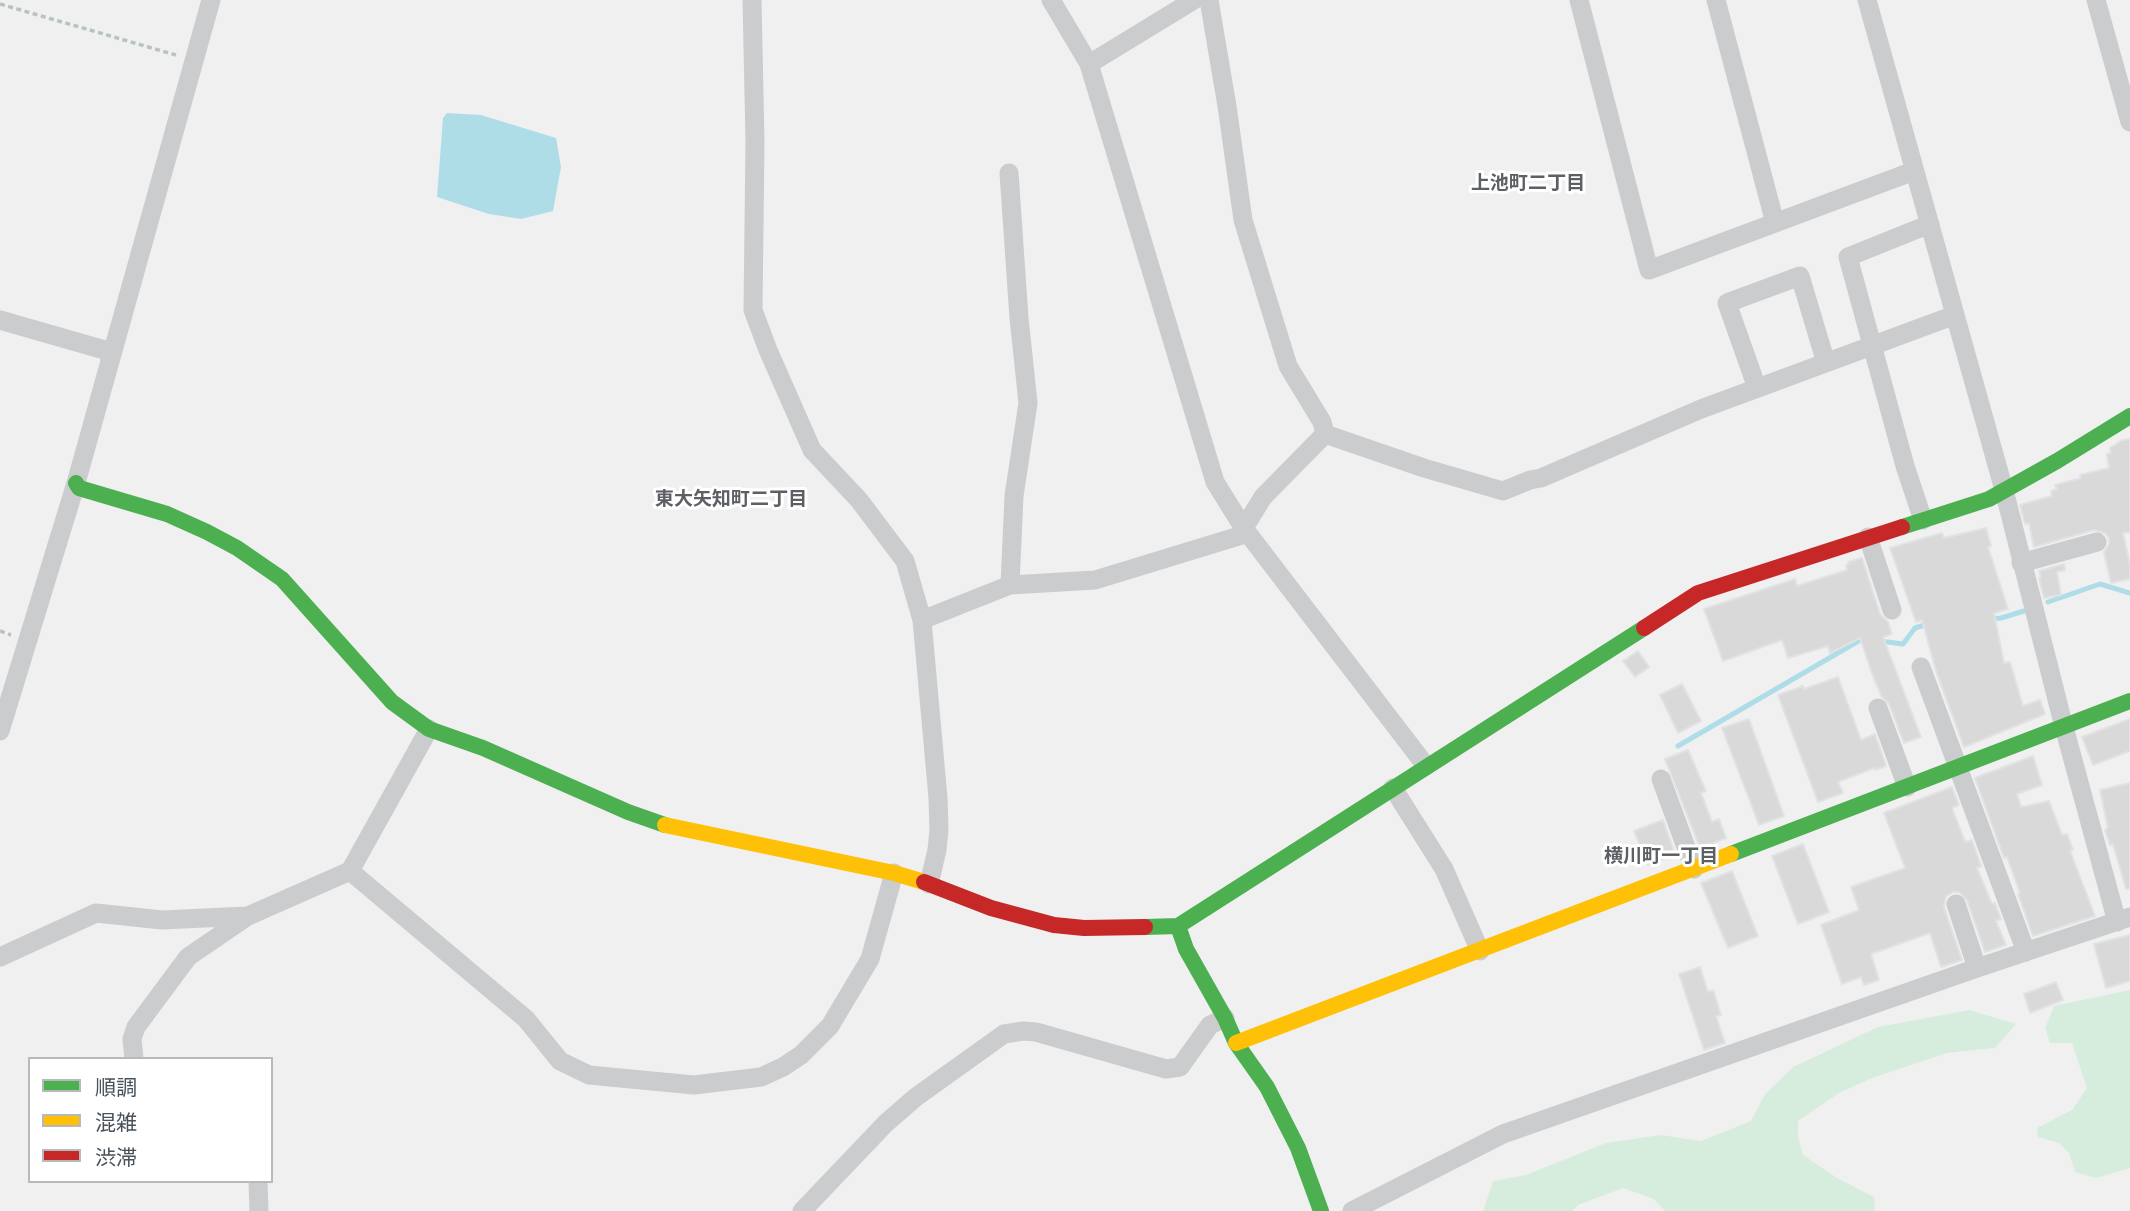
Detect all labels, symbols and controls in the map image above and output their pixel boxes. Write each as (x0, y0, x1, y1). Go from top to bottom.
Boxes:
district label: 上池町二丁目 (1471, 173, 1585, 195)
district label: 東大矢知町二丁目 (655, 489, 807, 511)
district label: 横川町一丁目 (1604, 846, 1718, 868)
legend (28, 1057, 273, 1183)
text: 順調 (95, 1073, 137, 1101)
text: 混雑 (95, 1108, 137, 1136)
text: 渋滞 (95, 1143, 137, 1171)

